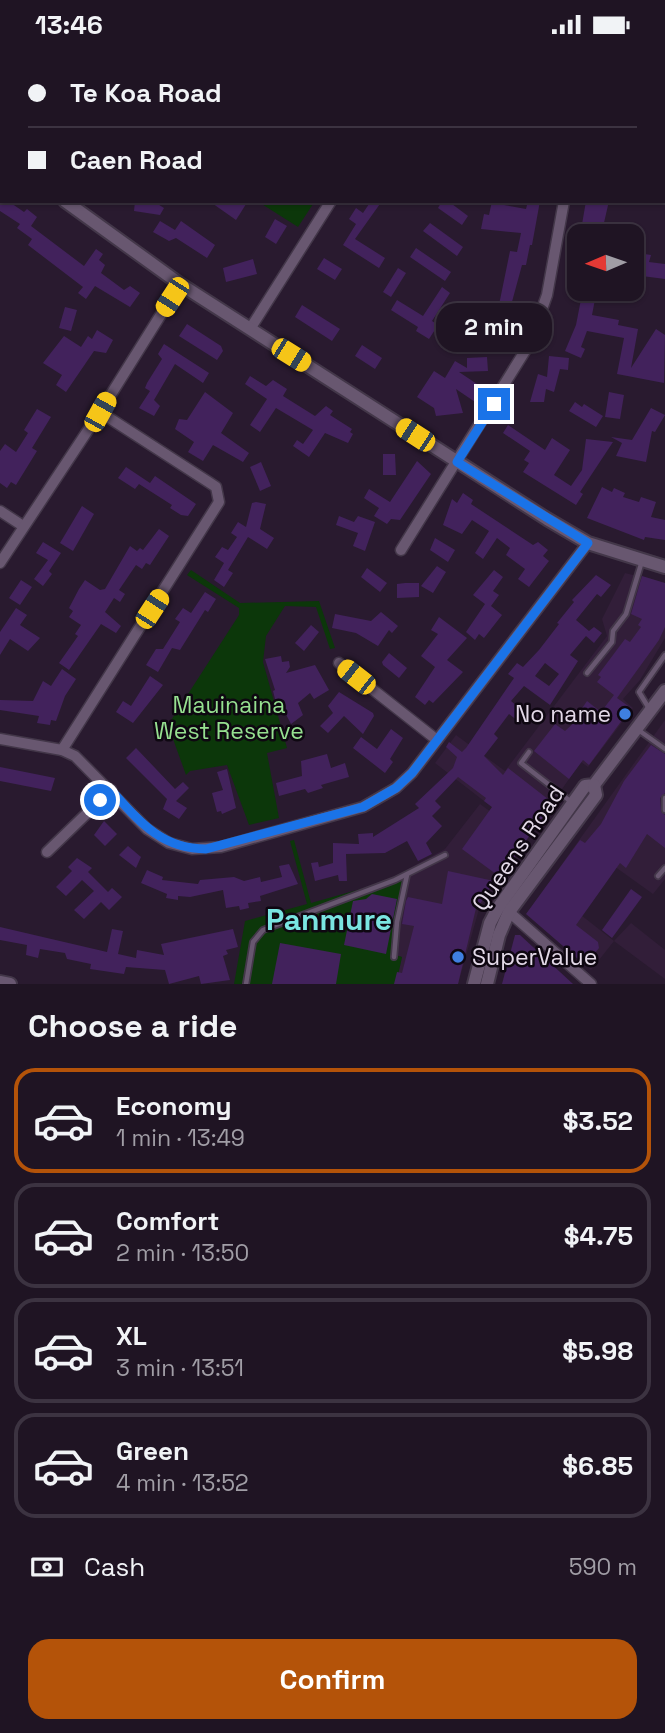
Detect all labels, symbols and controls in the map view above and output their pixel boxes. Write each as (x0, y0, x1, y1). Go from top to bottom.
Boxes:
text: 13:46 (35, 8, 103, 42)
text: Te Koa Road (70, 76, 222, 110)
text: Caen Road (70, 143, 203, 177)
north arrow (567, 224, 644, 301)
map controls (567, 224, 644, 301)
car (152, 274, 193, 320)
callout: 2 min (436, 303, 552, 351)
text: 2 min (464, 312, 524, 342)
car (268, 335, 315, 375)
route end (478, 388, 510, 420)
car (81, 389, 120, 435)
car (392, 415, 439, 455)
car (132, 586, 173, 632)
car (333, 656, 380, 698)
park label: Mauinaina West Reserve (154, 690, 304, 746)
place label: No name (515, 699, 611, 729)
marker: No name (617, 706, 633, 722)
street label: Queens Road (465, 779, 571, 917)
route start (84, 784, 116, 816)
district label: Panmure (266, 900, 392, 939)
place label: SuperValue (472, 942, 597, 972)
marker: SuperValue (450, 949, 466, 965)
text: Choose a ride (28, 1006, 238, 1046)
icon: car (32, 1089, 95, 1152)
text: Economy (116, 1089, 232, 1123)
text: $3.52 (563, 1104, 633, 1138)
text: 1 min · 13:49 (116, 1123, 245, 1153)
icon: car (32, 1204, 95, 1267)
text: Comfort (116, 1204, 219, 1238)
text: $4.75 (564, 1219, 633, 1253)
text: 2 min · 13:50 (116, 1238, 249, 1268)
icon: car (32, 1319, 95, 1382)
text: XL (116, 1319, 147, 1353)
text: $5.98 (562, 1334, 633, 1368)
text: 3 min · 13:51 (116, 1353, 244, 1383)
icon: car (32, 1434, 95, 1497)
text: Green (116, 1434, 189, 1468)
text: $6.85 (562, 1449, 633, 1483)
text: 4 min · 13:52 (116, 1468, 249, 1498)
icon: cash (28, 1548, 66, 1586)
text: Cash (84, 1550, 145, 1584)
text: 590 m (569, 1552, 637, 1582)
button: Confirm (28, 1639, 637, 1719)

